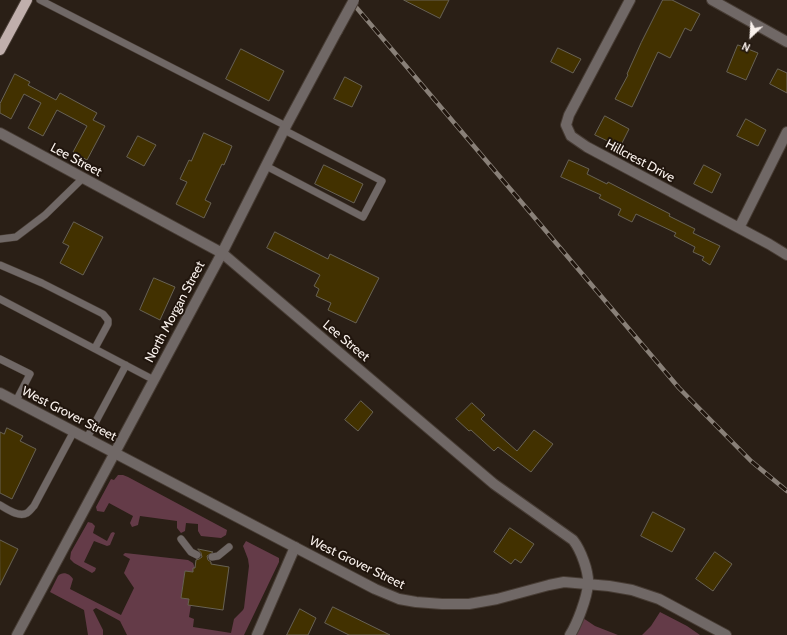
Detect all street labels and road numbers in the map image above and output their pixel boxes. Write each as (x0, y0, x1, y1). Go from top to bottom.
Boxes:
street label: Hillcrest Drive (603, 136, 677, 186)
street label: Lee Street (48, 140, 104, 180)
street label: North Morgan Street (142, 259, 208, 365)
street label: Lee Street (320, 317, 372, 365)
street label: West Grover Street (19, 383, 119, 445)
street label: West Grover Street (307, 533, 407, 593)

